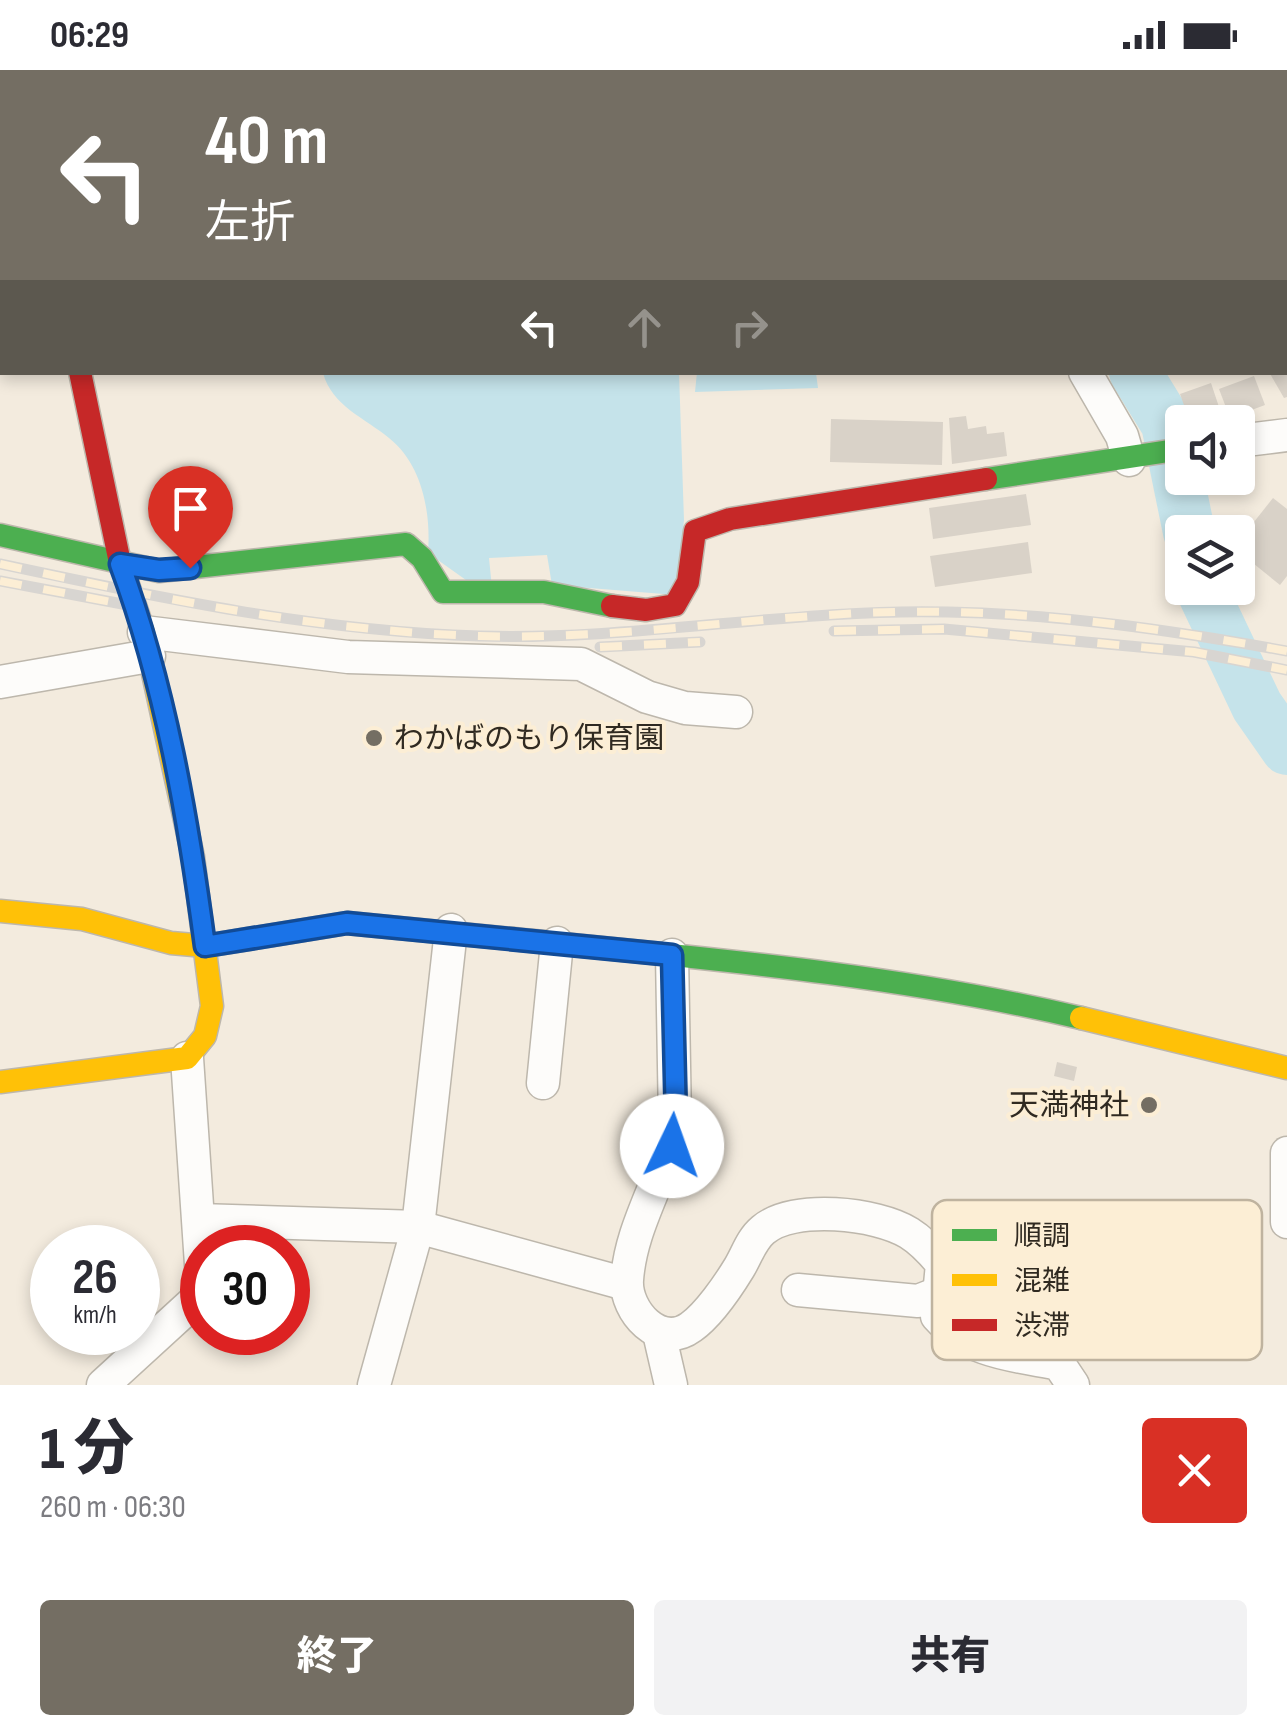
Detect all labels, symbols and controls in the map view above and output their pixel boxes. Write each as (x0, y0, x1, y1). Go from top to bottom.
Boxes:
text: 06:29 (50, 13, 129, 58)
text: 40 m (205, 100, 328, 184)
icon: left (40, 110, 170, 240)
text: 左折 (205, 196, 295, 251)
icon: left (512, 300, 567, 355)
icon: ahead (617, 300, 672, 355)
icon: right (722, 300, 777, 355)
map controls (1165, 405, 1255, 605)
button: sound (1165, 405, 1255, 495)
pin (148, 466, 233, 569)
icon: arrive (163, 481, 218, 536)
button: layers (1165, 515, 1255, 605)
place label: わかばのもり保育園 (394, 721, 664, 757)
marker: わかばのもり保育園 (363, 727, 385, 749)
place label: 天満神社 (1009, 1088, 1129, 1124)
position arrow (620, 1094, 724, 1198)
marker: 天満神社 (1138, 1094, 1160, 1116)
legend (932, 1200, 1262, 1360)
text: 順調 (1014, 1220, 1070, 1253)
speed limit sign: 30 (180, 1225, 310, 1355)
text: 26 (72, 1248, 118, 1308)
text: 混雑 (1014, 1265, 1070, 1298)
text: km/h (73, 1300, 117, 1331)
text: 渋滞 (1014, 1310, 1070, 1343)
text: 1 分 (40, 1414, 134, 1486)
button: close (1142, 1418, 1247, 1523)
text: 260 m · 06:30 (40, 1488, 186, 1527)
button: 終了 (40, 1600, 634, 1715)
button: 共有 (654, 1600, 1247, 1715)

